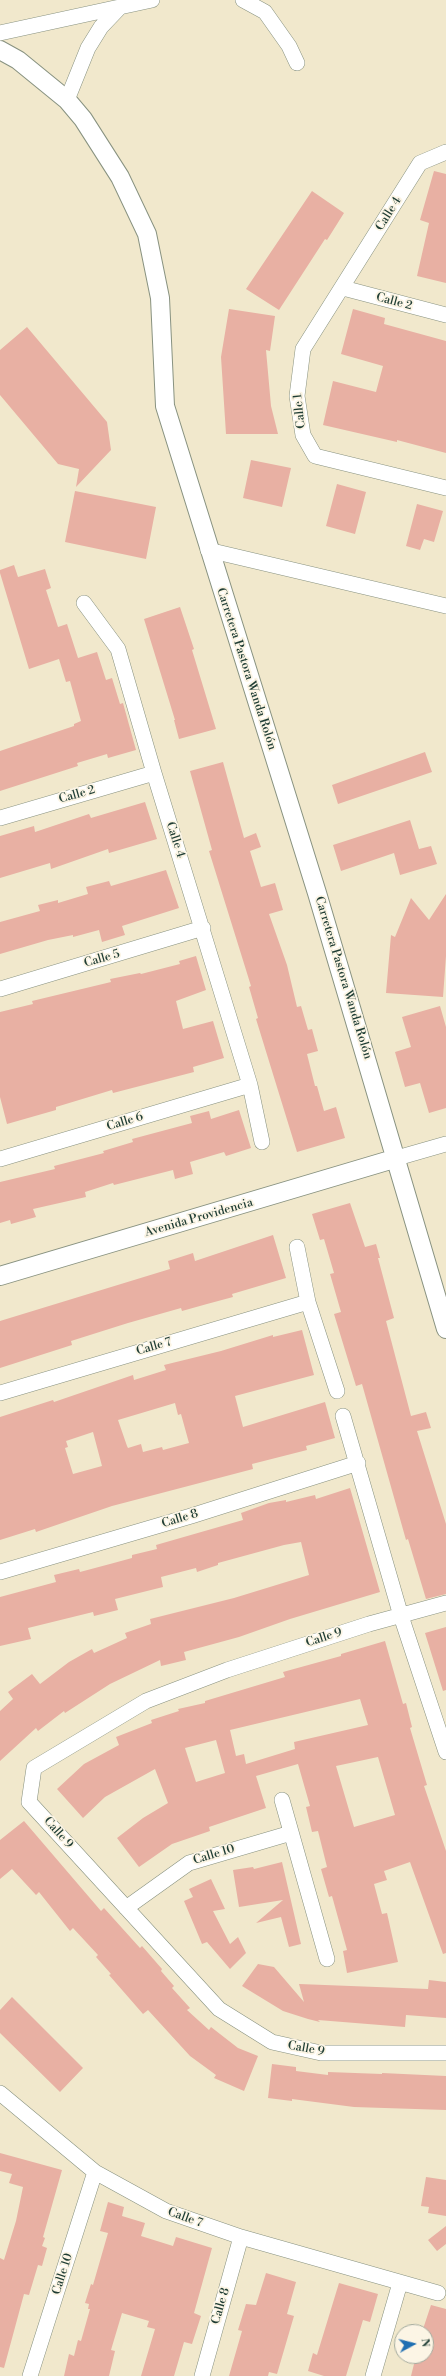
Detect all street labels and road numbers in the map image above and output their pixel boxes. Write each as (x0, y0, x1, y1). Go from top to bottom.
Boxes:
street label: Calle 4 (373, 194, 405, 234)
street label: Calle 2 (374, 290, 414, 314)
street label: Calle 1 (291, 393, 309, 429)
street label: Carretera Pastora Wanda Rolón (213, 586, 279, 752)
street label: Calle 2 (57, 783, 97, 807)
street label: Calle 4 (162, 820, 188, 860)
street label: Carretera Pastora Wanda Rolón (311, 895, 375, 1061)
street label: Calle 5 (82, 947, 122, 971)
street label: Calle 6 (105, 1110, 145, 1134)
street label: Avenida Providencia (143, 1196, 255, 1240)
street label: Calle 7 (135, 1335, 173, 1359)
street label: Calle 8 (160, 1507, 200, 1531)
street label: Calle 9 (304, 1625, 344, 1651)
street label: Calle 9 (40, 1814, 76, 1852)
street label: Calle 10 (191, 1842, 237, 1868)
street label: Calle 9 (286, 2039, 326, 2059)
street label: Calle 7 (166, 2205, 204, 2231)
street label: Calle 10 (50, 2251, 76, 2297)
street label: Calle 8 (209, 2286, 233, 2326)

